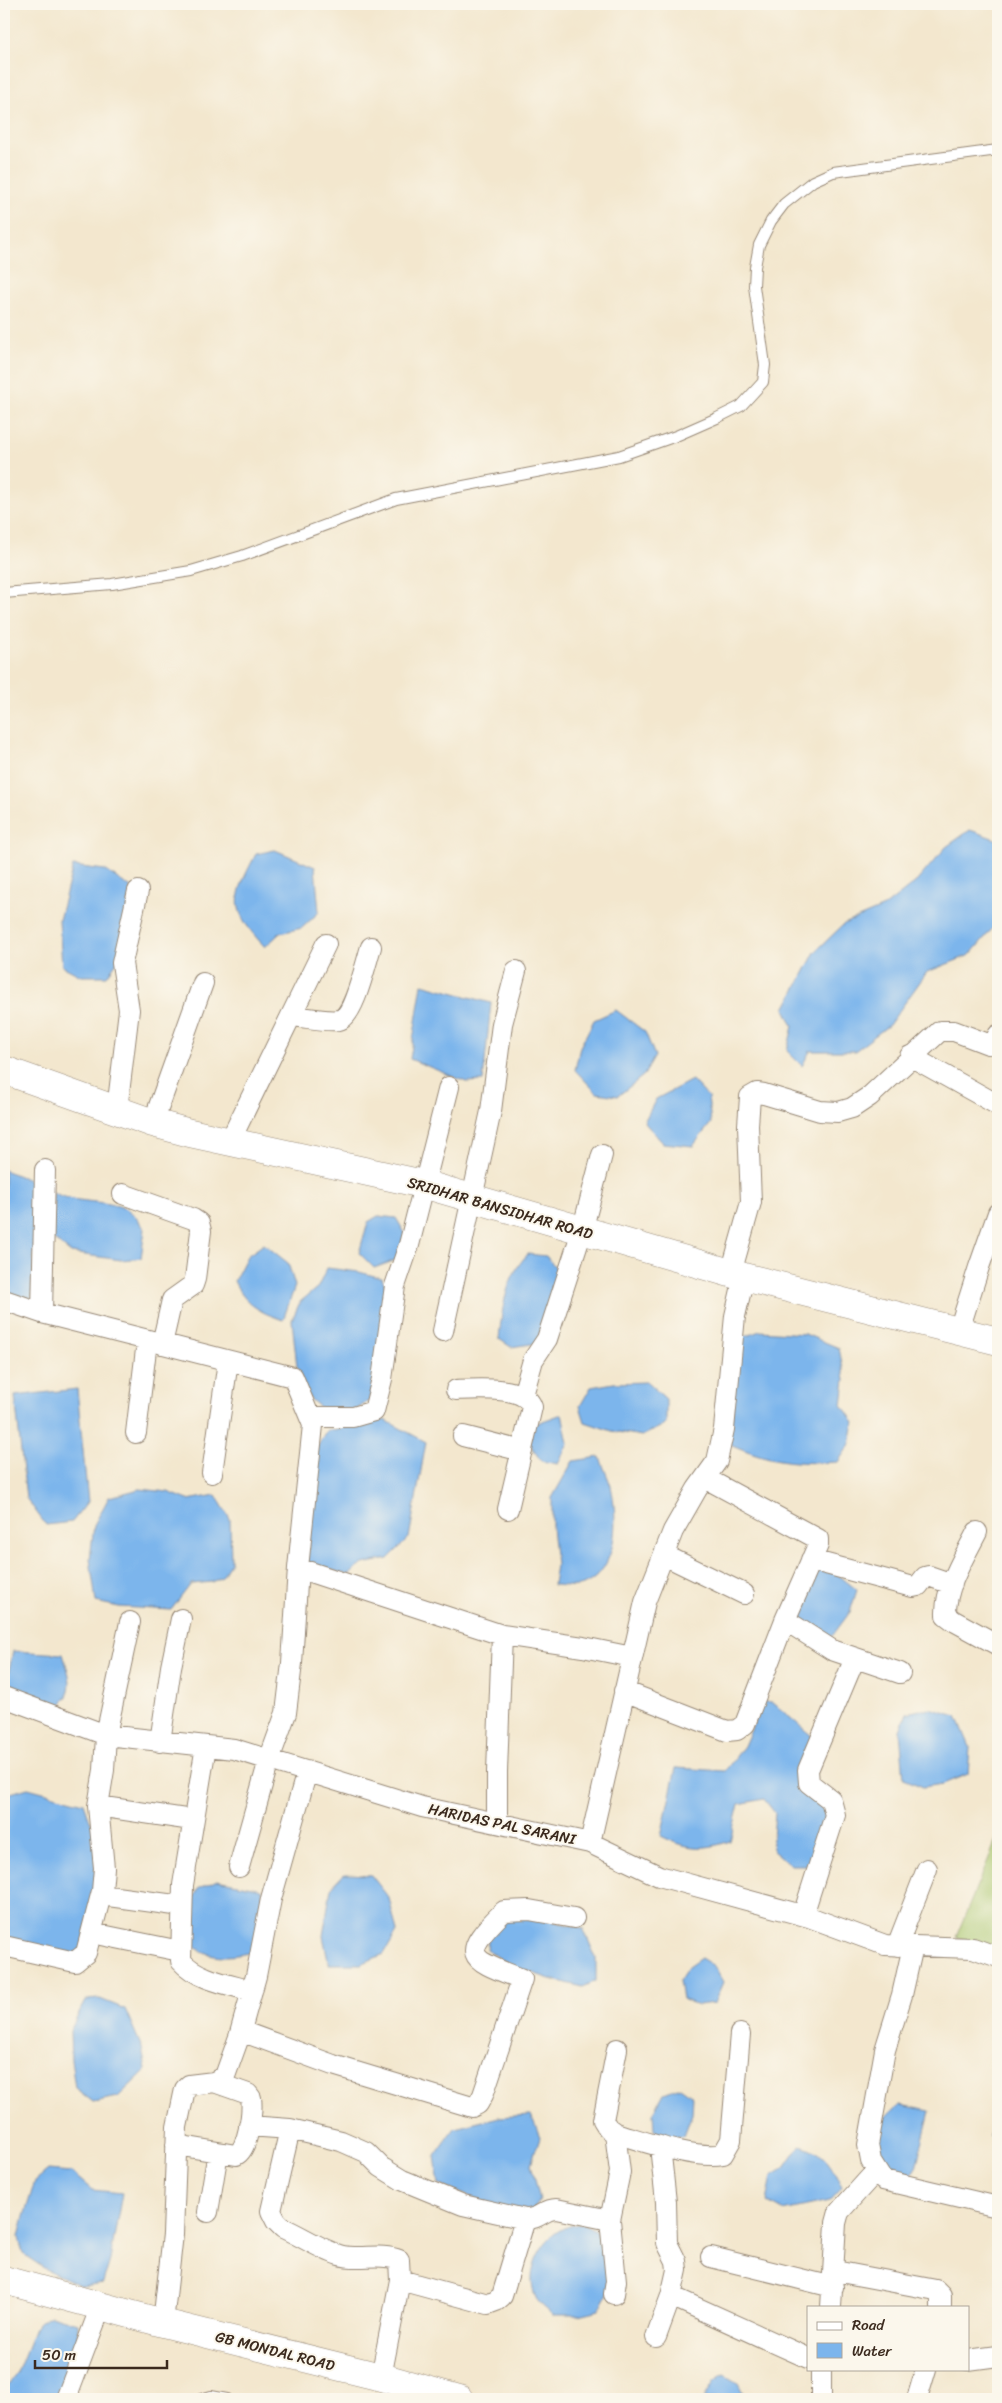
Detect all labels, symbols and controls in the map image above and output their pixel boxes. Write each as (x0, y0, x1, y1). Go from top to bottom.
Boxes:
street label: SRIDHAR BANSIDHAR ROAD (404, 1169, 596, 1247)
street label: HARIDAS PAL SARANI (426, 1796, 579, 1853)
legend (807, 2306, 970, 2370)
text: Road (852, 2312, 885, 2338)
street label: GB MONDAL ROAD (213, 2324, 337, 2378)
scale bar (35, 2338, 168, 2370)
text: Water (852, 2338, 892, 2364)
text: 50 m (42, 2342, 77, 2368)

